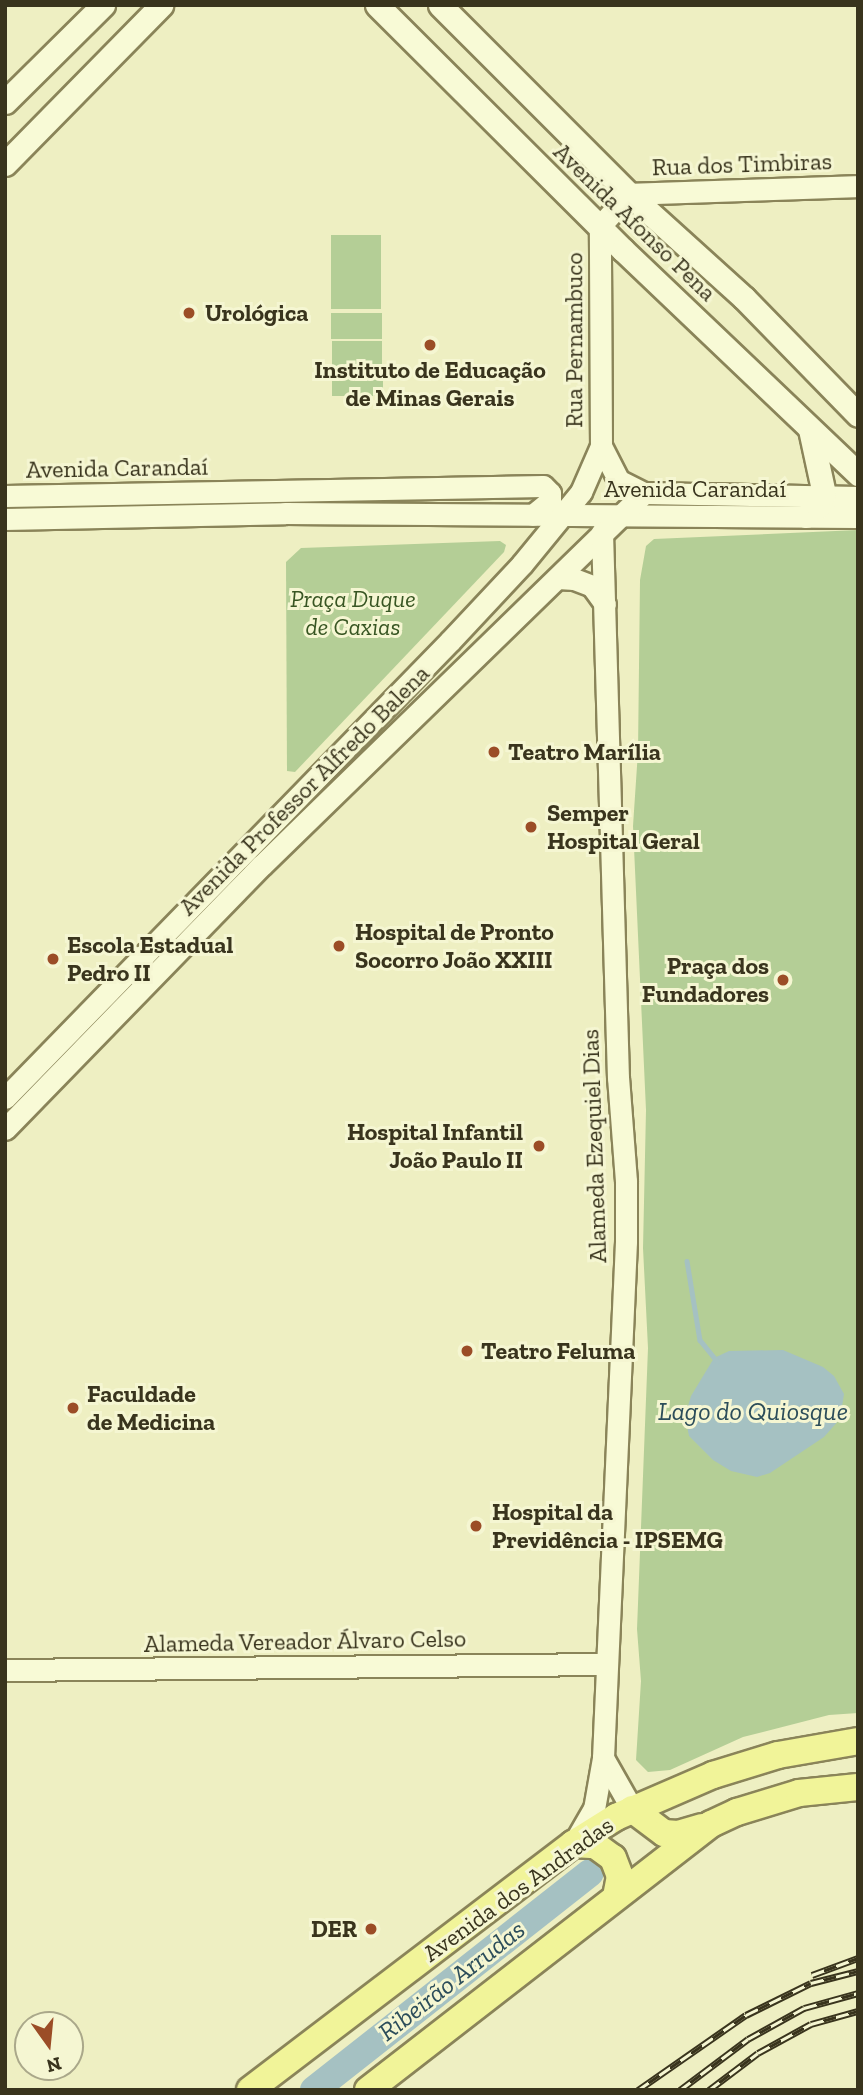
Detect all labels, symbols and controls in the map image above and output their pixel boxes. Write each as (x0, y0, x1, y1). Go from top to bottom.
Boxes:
street label: Avenida Afonso Pena (547, 137, 723, 307)
street label: Rua dos Timbiras (651, 146, 833, 182)
street label: Rua Pernambuco (560, 252, 588, 428)
place label: Urológica (205, 299, 308, 327)
marker: Urológica (179, 303, 199, 323)
marker: Instituto de Educação de Minas Gerais (422, 337, 438, 353)
place label: Instituto de Educação de Minas Gerais (314, 356, 546, 412)
street label: Avenida Carandaí (26, 452, 208, 484)
street label: Avenida Carandaí (604, 475, 786, 503)
park label: Praça Duque de Caxias (290, 585, 416, 641)
street label: Avenida Professor Alfredo Balena (173, 659, 435, 921)
place label: Teatro Marília (508, 738, 661, 766)
marker: Teatro Marília (486, 744, 502, 760)
place label: Semper Hospital Geral (547, 799, 700, 855)
marker: Semper Hospital Geral (521, 817, 541, 837)
place label: Hospital de Pronto Socorro João XXIII (355, 918, 554, 974)
place label: Escola Estadual Pedro II (67, 931, 233, 987)
marker: Hospital de Pronto Socorro João XXIII (329, 936, 349, 956)
marker: Escola Estadual Pedro II (45, 951, 61, 967)
place label: Praça dos Fundadores (642, 952, 769, 1008)
marker: Praça dos Fundadores (775, 972, 791, 988)
street label: Alameda Ezequiel Dias (576, 1029, 612, 1263)
place label: Hospital Infantil João Paulo II (347, 1118, 523, 1174)
marker: Hospital Infantil João Paulo II (529, 1136, 549, 1156)
place label: Teatro Feluma (481, 1337, 635, 1365)
marker: Teatro Feluma (459, 1343, 475, 1359)
place label: Faculdade de Medicina (87, 1380, 215, 1436)
water label: Lago do Quiosque (658, 1396, 848, 1428)
marker: Faculdade de Medicina (65, 1400, 81, 1416)
place label: Hospital da Previdência - IPSEMG (492, 1498, 723, 1554)
marker: Hospital da Previdência - IPSEMG (466, 1516, 486, 1536)
street label: Alameda Vereador Álvaro Celso (143, 1624, 467, 1658)
street label: Avenida dos Andradas (417, 1810, 619, 1968)
water label: Ribeirão Arrudas (372, 1914, 532, 2048)
place label: DER (311, 1915, 357, 1943)
marker: DER (363, 1921, 379, 1937)
north arrow (14, 2011, 84, 2081)
text: N (44, 2052, 64, 2078)

